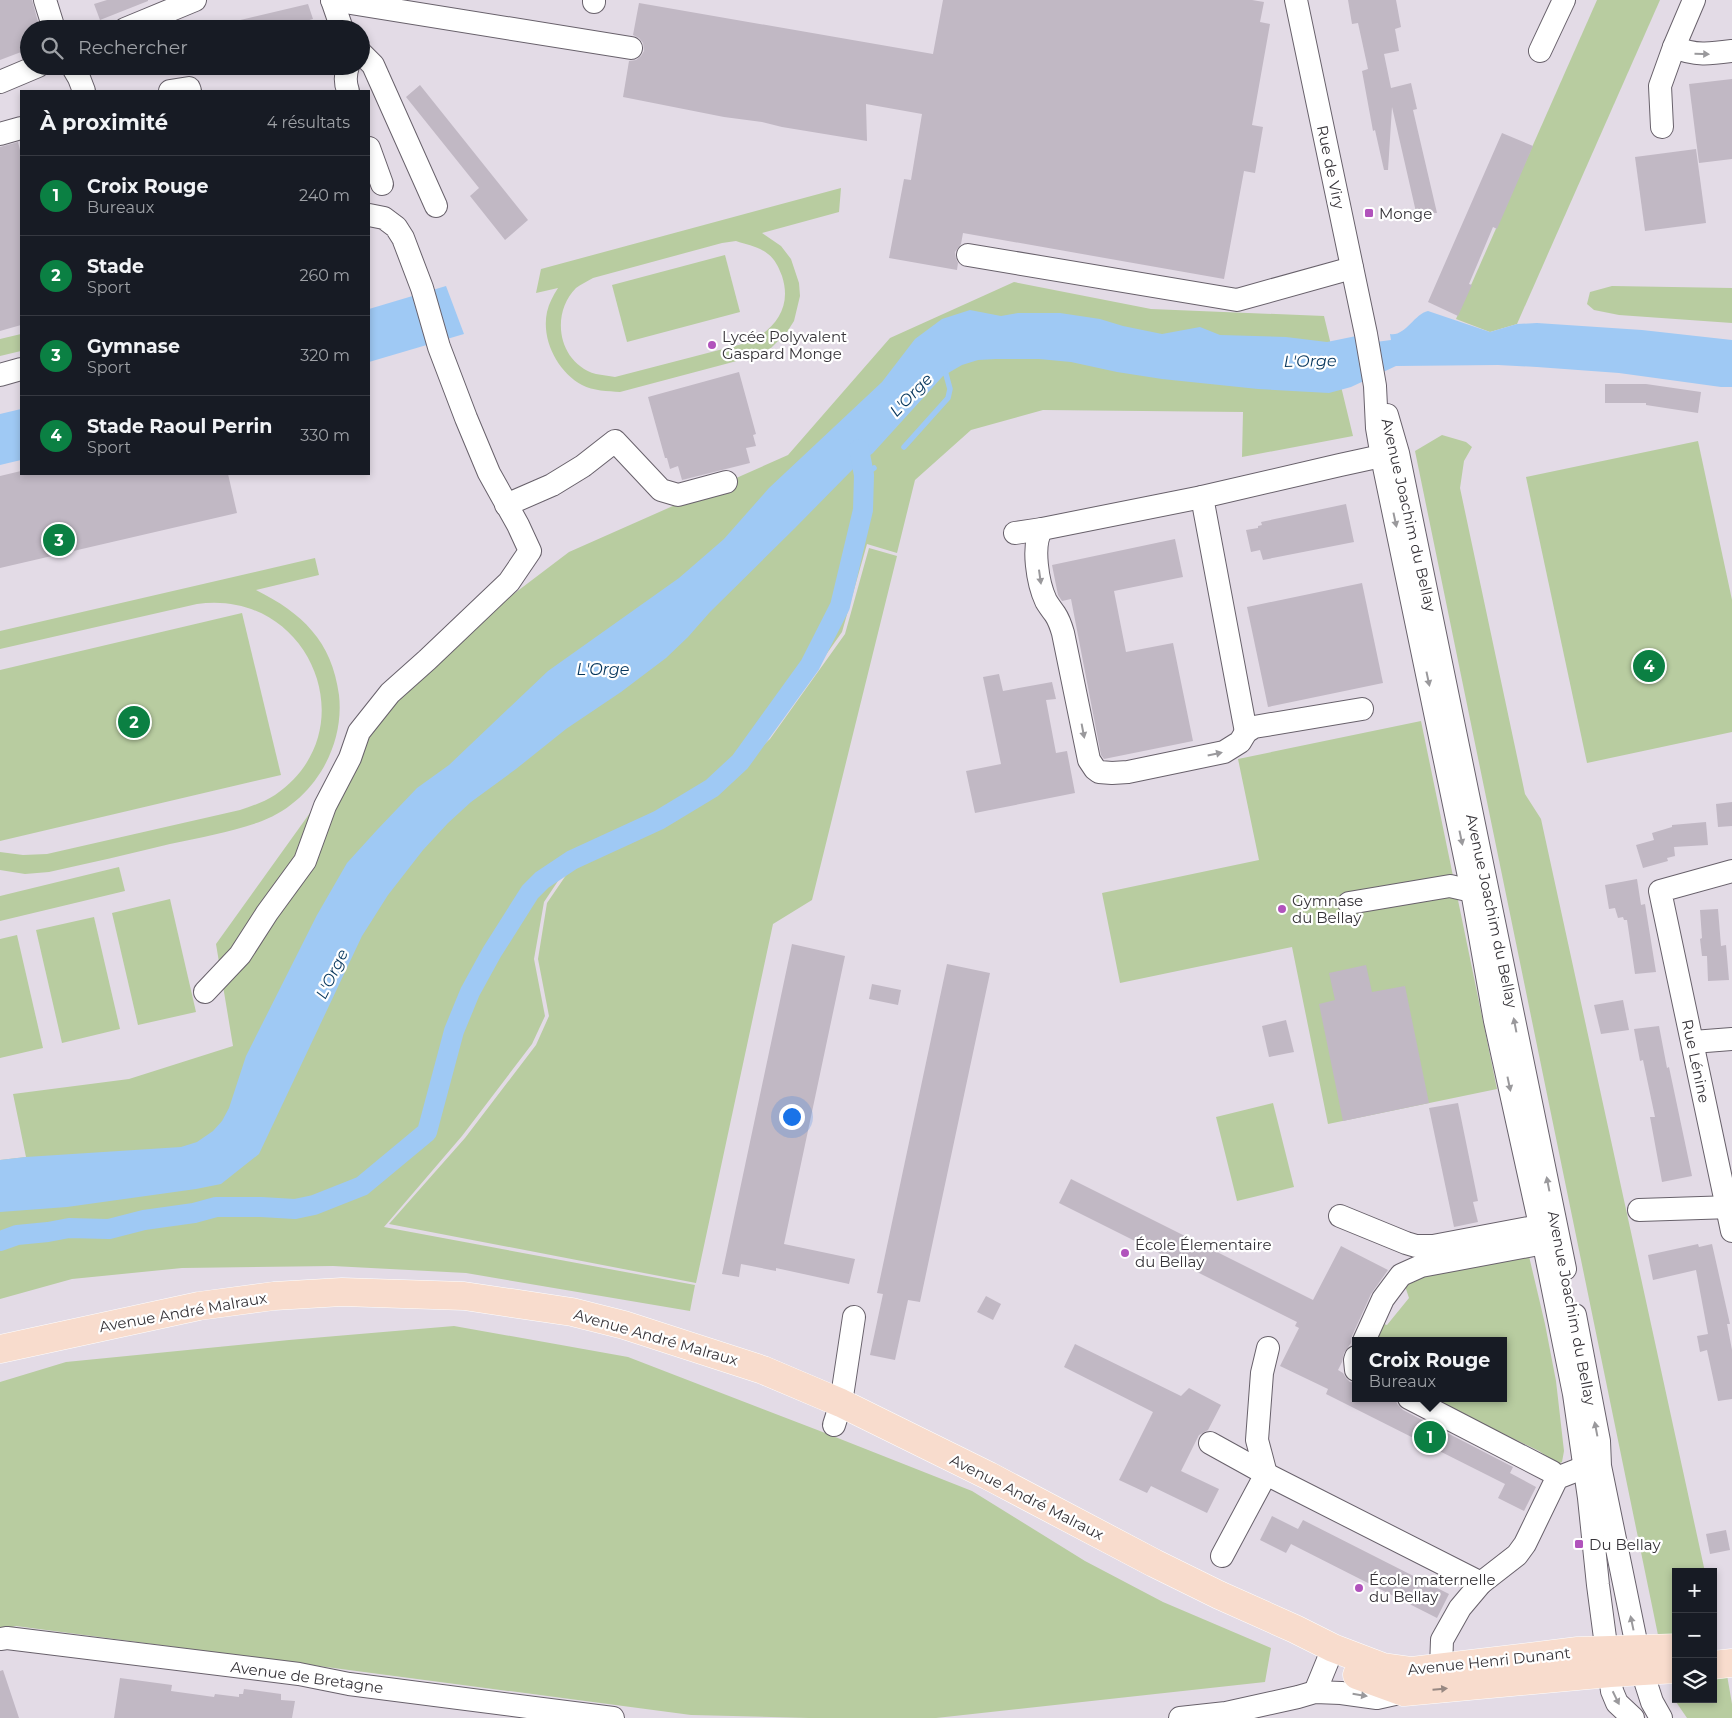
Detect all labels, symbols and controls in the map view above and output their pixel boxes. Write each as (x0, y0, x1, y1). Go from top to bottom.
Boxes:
search box (20, 20, 370, 75)
icon: search (38, 34, 66, 62)
text: Rechercher (78, 36, 188, 59)
one-way arrow (1695, 50, 1711, 58)
text: À proximité (40, 110, 168, 135)
text: 4 résultats (267, 113, 350, 132)
street label: Rue de Viry (1313, 123, 1349, 212)
text: Croix Rouge (87, 175, 208, 198)
text: 1 (53, 186, 59, 205)
text: 240 m (299, 186, 350, 205)
text: Bureaux (87, 198, 154, 217)
place label: Monge (1379, 204, 1432, 223)
marker: Monge (1363, 207, 1375, 219)
text: Stade (87, 255, 144, 278)
text: 2 (51, 266, 61, 285)
text: 260 m (299, 266, 350, 285)
text: Sport (87, 278, 131, 297)
place label: Lycée Polyvalent Gaspard Monge (722, 327, 847, 363)
text: Gymnase (87, 335, 180, 358)
marker: Lycée Polyvalent Gaspard Monge (706, 339, 718, 351)
text: 3 (51, 346, 61, 365)
text: 320 m (300, 346, 350, 365)
water label: L'Orge (1283, 351, 1337, 371)
text: Sport (87, 358, 131, 377)
water label: L'Orge (886, 369, 936, 421)
text: Stade Raoul Perrin (87, 415, 272, 438)
street label: Avenue Joachim du Bellay (1377, 416, 1441, 614)
text: 4 (50, 426, 62, 445)
text: 330 m (300, 426, 350, 445)
text: Sport (87, 438, 131, 457)
one-way arrow (1391, 513, 1399, 528)
pin: 3 (43, 521, 75, 559)
one-way arrow (1036, 569, 1044, 585)
pin: 4 (1633, 647, 1665, 685)
water label: L'Orge (577, 660, 629, 679)
one-way arrow (1425, 672, 1433, 688)
pin: 2 (118, 703, 150, 741)
one-way arrow (1079, 724, 1087, 739)
one-way arrow (1207, 750, 1222, 758)
street label: Avenue Joachim du Bellay (1462, 812, 1522, 1011)
one-way arrow (1457, 831, 1465, 846)
place label: Gymnase du Bellay (1292, 891, 1363, 927)
marker: Gymnase du Bellay (1276, 903, 1288, 915)
water label: L'Orge (312, 946, 352, 1002)
one-way arrow (1511, 1016, 1519, 1032)
street label: Rue Lénine (1678, 1017, 1714, 1105)
one-way arrow (1505, 1076, 1513, 1091)
your location (779, 1104, 805, 1130)
one-way arrow (1543, 1176, 1551, 1192)
street label: Avenue Joachim du Bellay (1544, 1209, 1600, 1408)
place label: École Élementaire du Bellay (1135, 1235, 1271, 1271)
marker: École Élementaire du Bellay (1119, 1247, 1131, 1259)
street label: Avenue André Malraux (98, 1288, 268, 1336)
street label: Avenue André Malraux (572, 1304, 740, 1370)
popup (1352, 1337, 1507, 1402)
text: Croix Rouge (1369, 1349, 1490, 1372)
text: Bureaux (1369, 1372, 1436, 1391)
pin: 1 (1414, 1418, 1446, 1456)
one-way arrow (1592, 1421, 1600, 1437)
street label: Avenue André Malraux (947, 1450, 1107, 1544)
place label: Du Bellay (1589, 1535, 1661, 1554)
marker: Du Bellay (1573, 1538, 1585, 1550)
map controls (1672, 1568, 1717, 1703)
button: + (1672, 1568, 1717, 1613)
place label: École maternelle du Bellay (1369, 1570, 1496, 1606)
marker: École maternelle du Bellay (1353, 1582, 1365, 1594)
button: − (1672, 1613, 1717, 1658)
one-way arrow (1628, 1615, 1636, 1631)
street label: Avenue Henri Dunant (1407, 1643, 1571, 1679)
street label: Avenue de Bretagne (229, 1657, 385, 1697)
button: layers (1672, 1658, 1717, 1703)
one-way arrow (1433, 1685, 1449, 1693)
one-way arrow (1612, 1690, 1620, 1705)
one-way arrow (1352, 1692, 1368, 1700)

